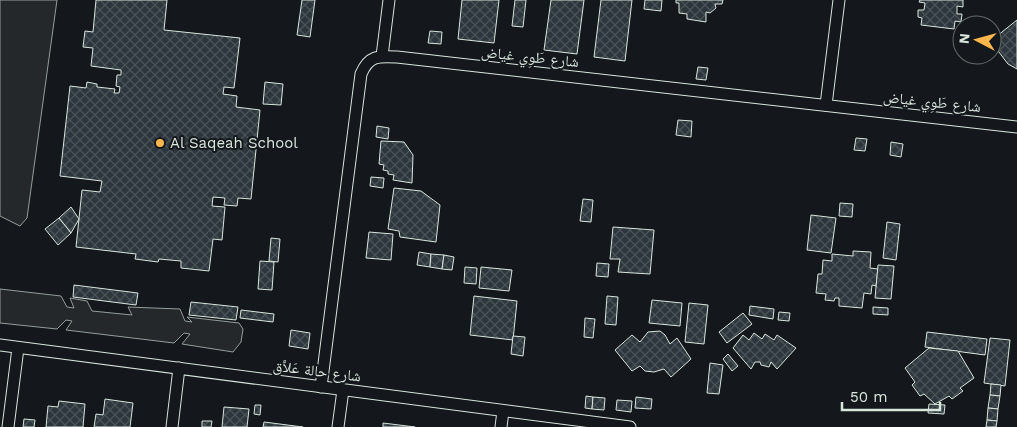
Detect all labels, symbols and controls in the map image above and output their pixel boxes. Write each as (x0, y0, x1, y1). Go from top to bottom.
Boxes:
north arrow (952, 15, 1002, 65)
text: N (956, 33, 973, 45)
street label: شارع طَوِي غياض (480, 43, 580, 74)
street label: شارع طَوِي غياض (882, 88, 982, 119)
place label: Al Saqeah School (170, 134, 298, 152)
marker: Al Saqeah School (154, 137, 166, 149)
street label: شارع حالة عَلاَّق (272, 357, 362, 386)
scale bar (842, 380, 940, 412)
text: 50 m (850, 388, 887, 406)

